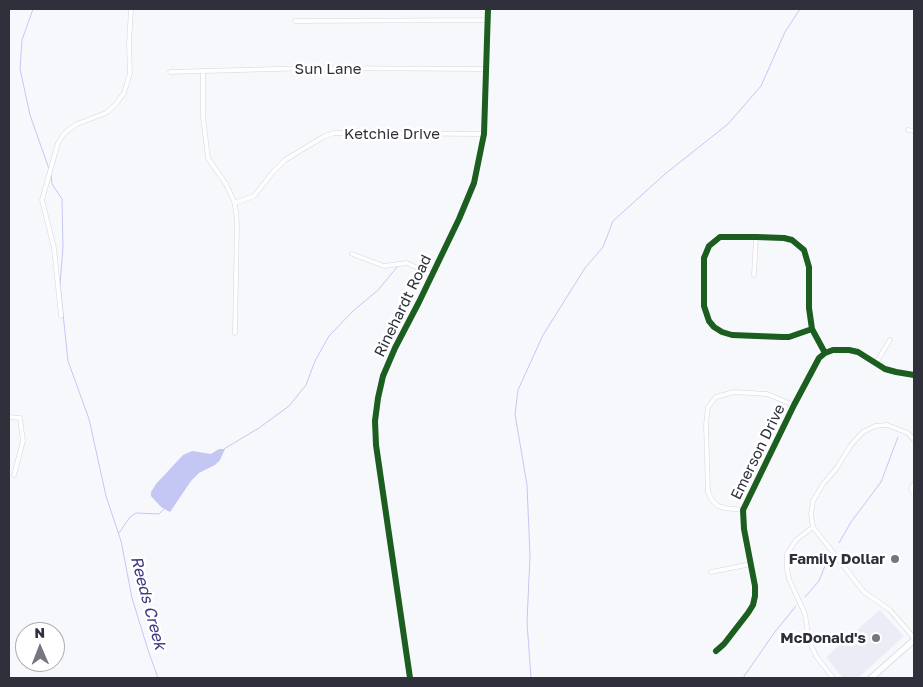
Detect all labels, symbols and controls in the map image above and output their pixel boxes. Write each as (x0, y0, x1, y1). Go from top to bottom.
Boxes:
street label: Sun Lane (295, 60, 361, 78)
street label: Ketchie Drive (344, 125, 440, 143)
street label: Rinehardt Road (371, 252, 435, 360)
street label: Emerson Drive (727, 401, 789, 503)
place label: Family Dollar (789, 550, 885, 568)
marker: Family Dollar (889, 553, 901, 565)
water label: Reeds Creek (126, 554, 170, 652)
north arrow (15, 622, 65, 672)
text: N (34, 624, 45, 641)
place label: McDonald's (780, 629, 866, 647)
marker: McDonald's (870, 632, 882, 644)

